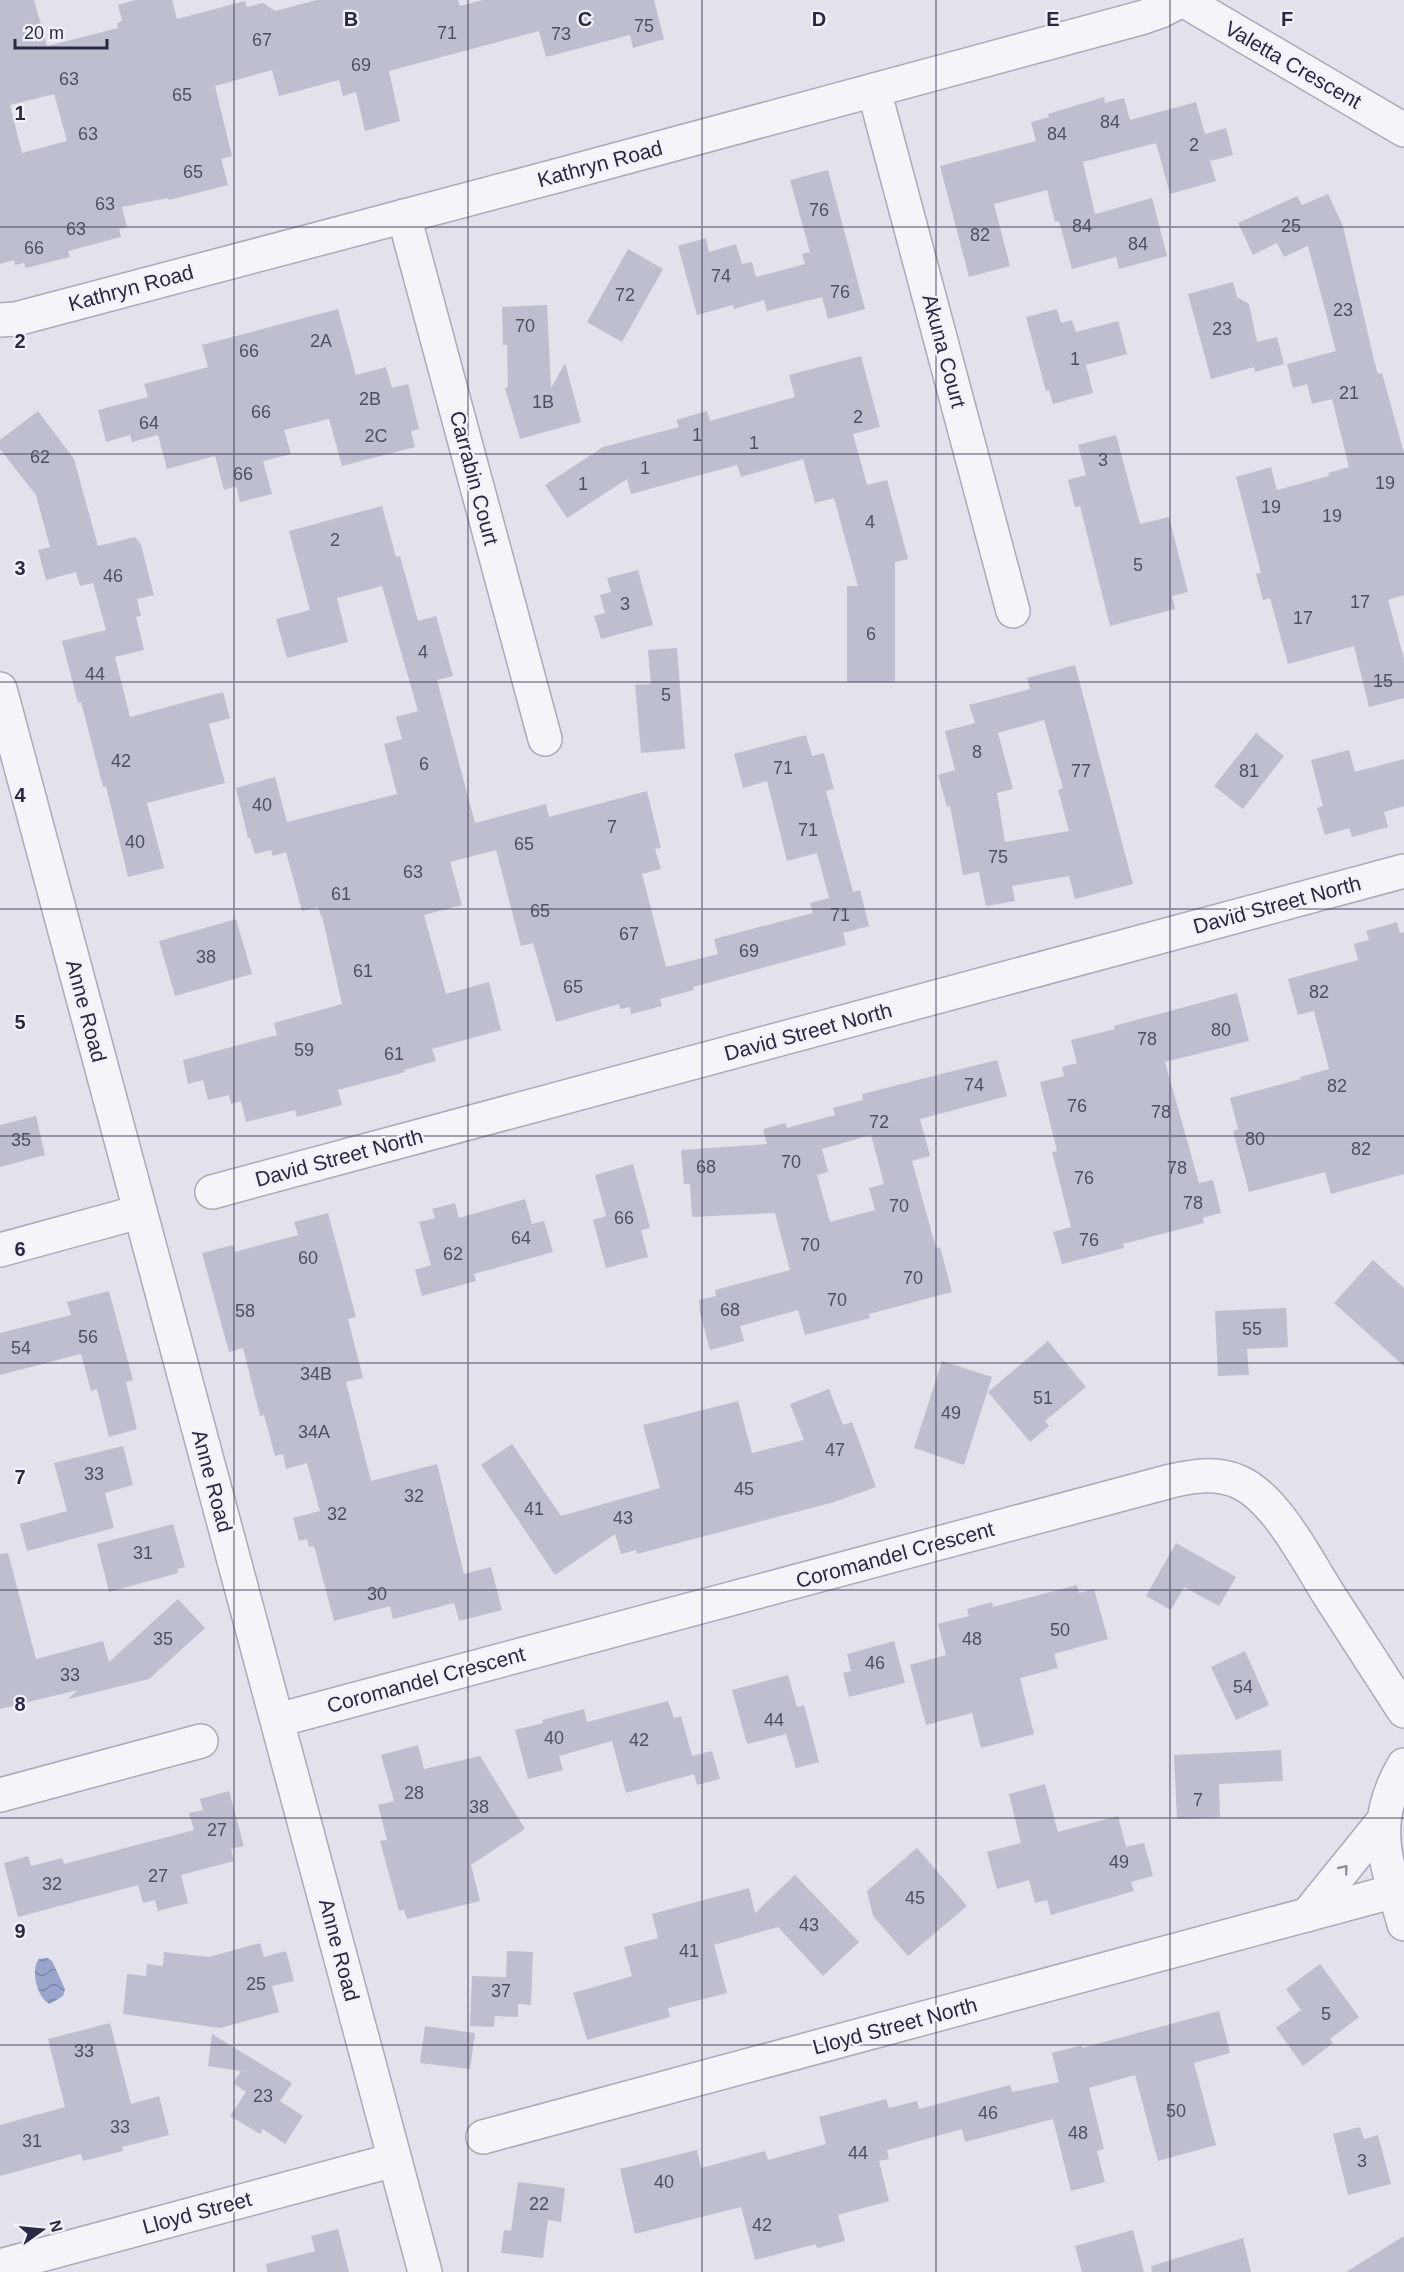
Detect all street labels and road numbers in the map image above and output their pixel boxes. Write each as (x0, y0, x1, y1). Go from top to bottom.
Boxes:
street label: Valetta Crescent (1221, 16, 1366, 113)
street label: Kathryn Road (535, 136, 665, 191)
street label: Kathryn Road (66, 260, 196, 315)
street label: Akuna Court (918, 292, 971, 410)
street label: Carrabin Court (446, 408, 503, 548)
street label: David Street North (1190, 871, 1363, 938)
street label: Anne Road (62, 957, 111, 1065)
street label: David Street North (721, 998, 894, 1065)
street label: David Street North (252, 1124, 425, 1191)
street label: Anne Road (188, 1427, 237, 1535)
street label: Coromandel Crescent (793, 1517, 997, 1592)
street label: Coromandel Crescent (324, 1642, 528, 1717)
street label: Anne Road (315, 1896, 364, 2004)
street label: Lloyd Street North (810, 1993, 980, 2059)
street label: Lloyd Street (140, 2187, 254, 2238)

